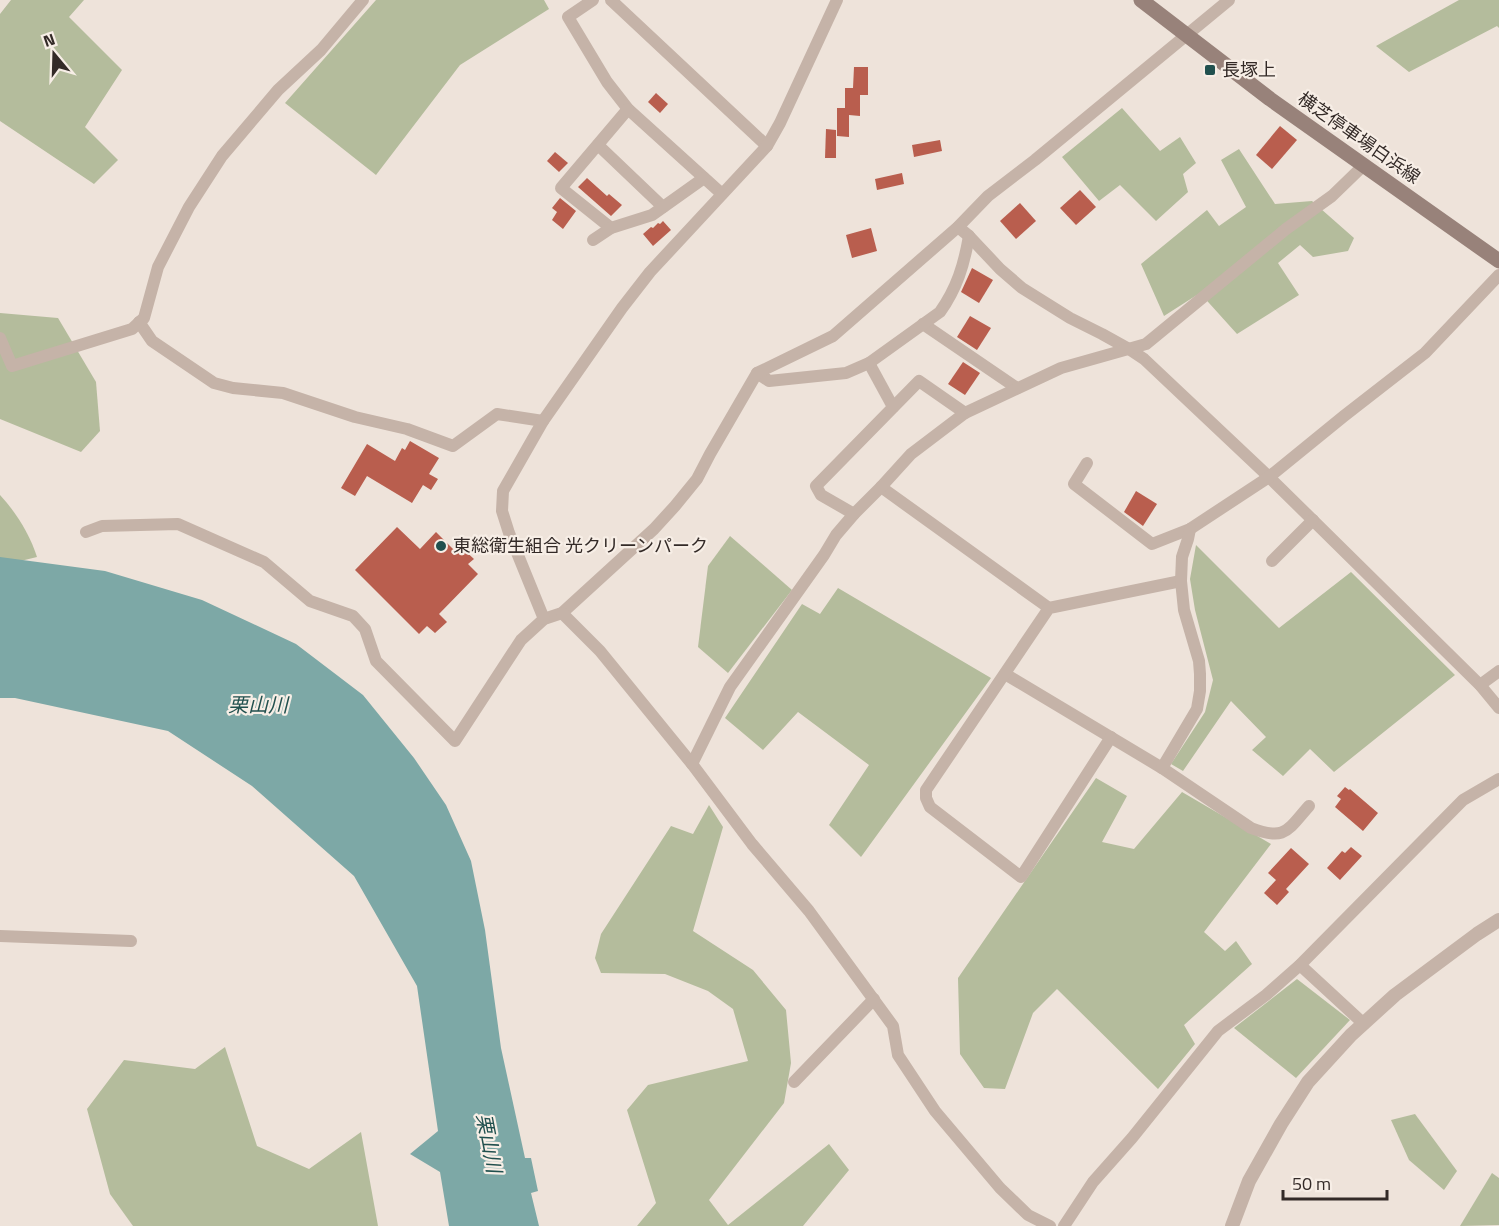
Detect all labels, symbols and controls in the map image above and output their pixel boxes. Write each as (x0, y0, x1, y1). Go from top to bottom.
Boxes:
north arrow (24, 24, 84, 84)
text: N (40, 27, 58, 53)
place label: 長塚上 (1222, 56, 1276, 83)
marker: 長塚上 (1203, 63, 1217, 77)
street label: 横芝停車場白浜線 (1293, 85, 1426, 190)
place label: 東総衛生組合 光クリーンパーク (453, 532, 708, 559)
marker: 東総衛生組合 光クリーンパーク (434, 539, 448, 553)
water label: 栗山川 (228, 689, 290, 720)
water label: 栗山川 (469, 1110, 511, 1177)
scale bar (1283, 1163, 1386, 1201)
text: 50 m (1292, 1170, 1331, 1197)

